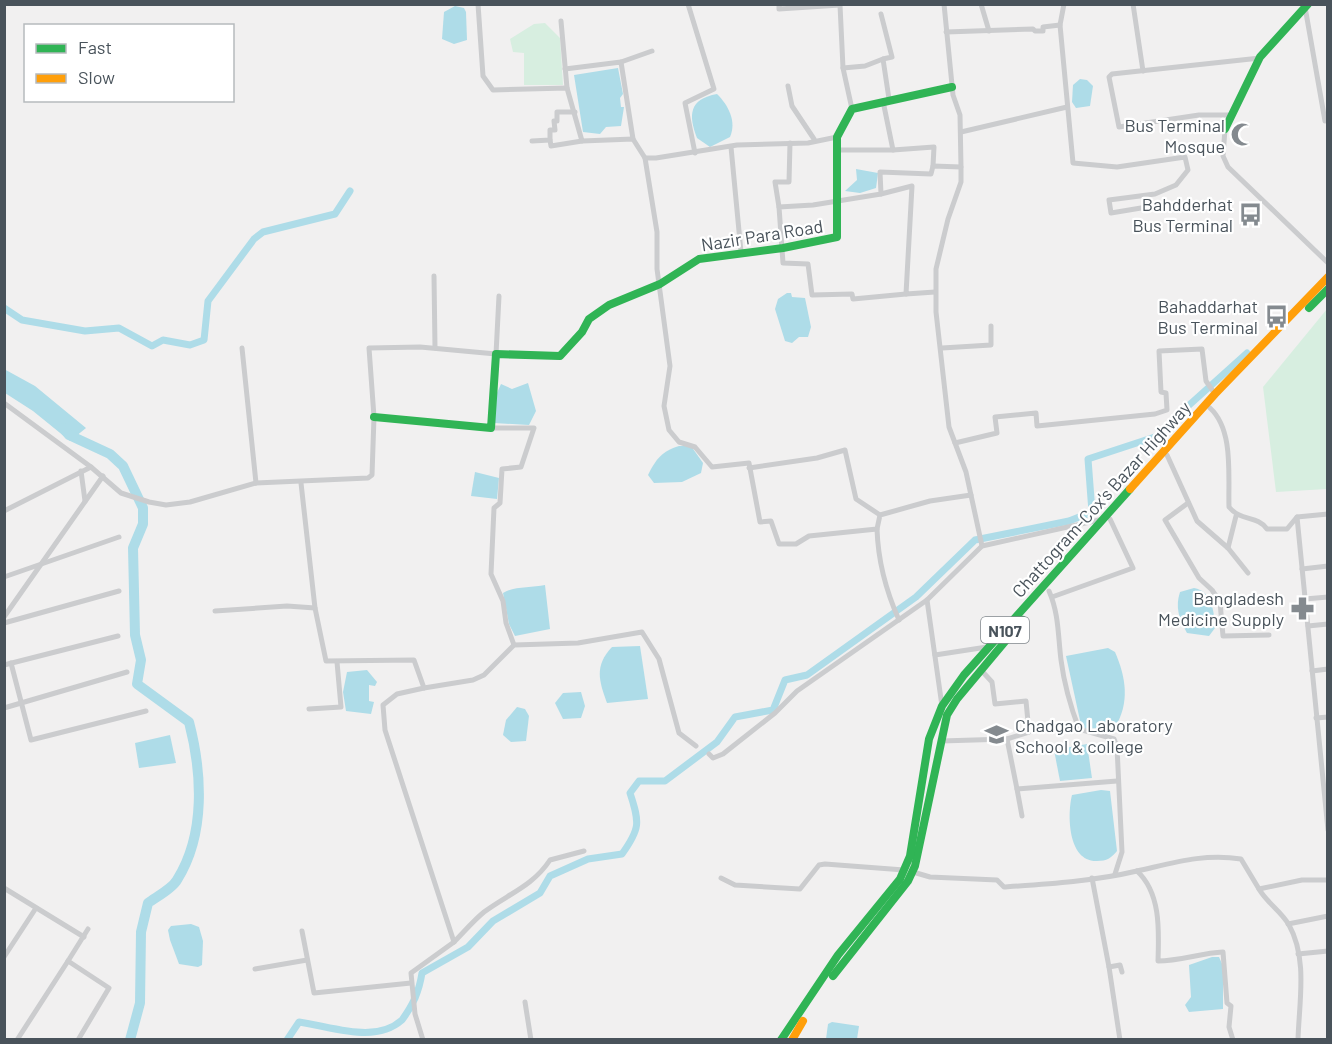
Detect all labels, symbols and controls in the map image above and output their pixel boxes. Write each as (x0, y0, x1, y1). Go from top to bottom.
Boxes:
legend (24, 24, 234, 102)
text: Fast (78, 36, 112, 58)
text: Slow (78, 66, 115, 88)
place label: Bus Terminal Mosque (1124, 114, 1225, 157)
mosque icon: Bus Terminal Mosque (1230, 122, 1256, 148)
place label: Bahdderhat Bus Terminal (1132, 193, 1233, 236)
bus stop icon: Bahdderhat Bus Terminal (1238, 201, 1264, 227)
street label: Nazir Para Road (700, 215, 824, 255)
place label: Bahaddarhat Bus Terminal (1157, 295, 1258, 338)
bus stop icon: Bahaddarhat Bus Terminal (1263, 303, 1289, 329)
street label: Chattogram-Cox's Bazar Highway (1007, 396, 1195, 602)
place label: Bangladesh Medicine Supply (1158, 587, 1284, 630)
pharmacy icon: Bangladesh Medicine Supply (1289, 595, 1315, 621)
road number: N107 (981, 617, 1029, 643)
place label: Chadgao Laboratory School & college (1015, 714, 1173, 757)
school or university icon: Chadgao Laboratory School & college (984, 722, 1010, 748)

